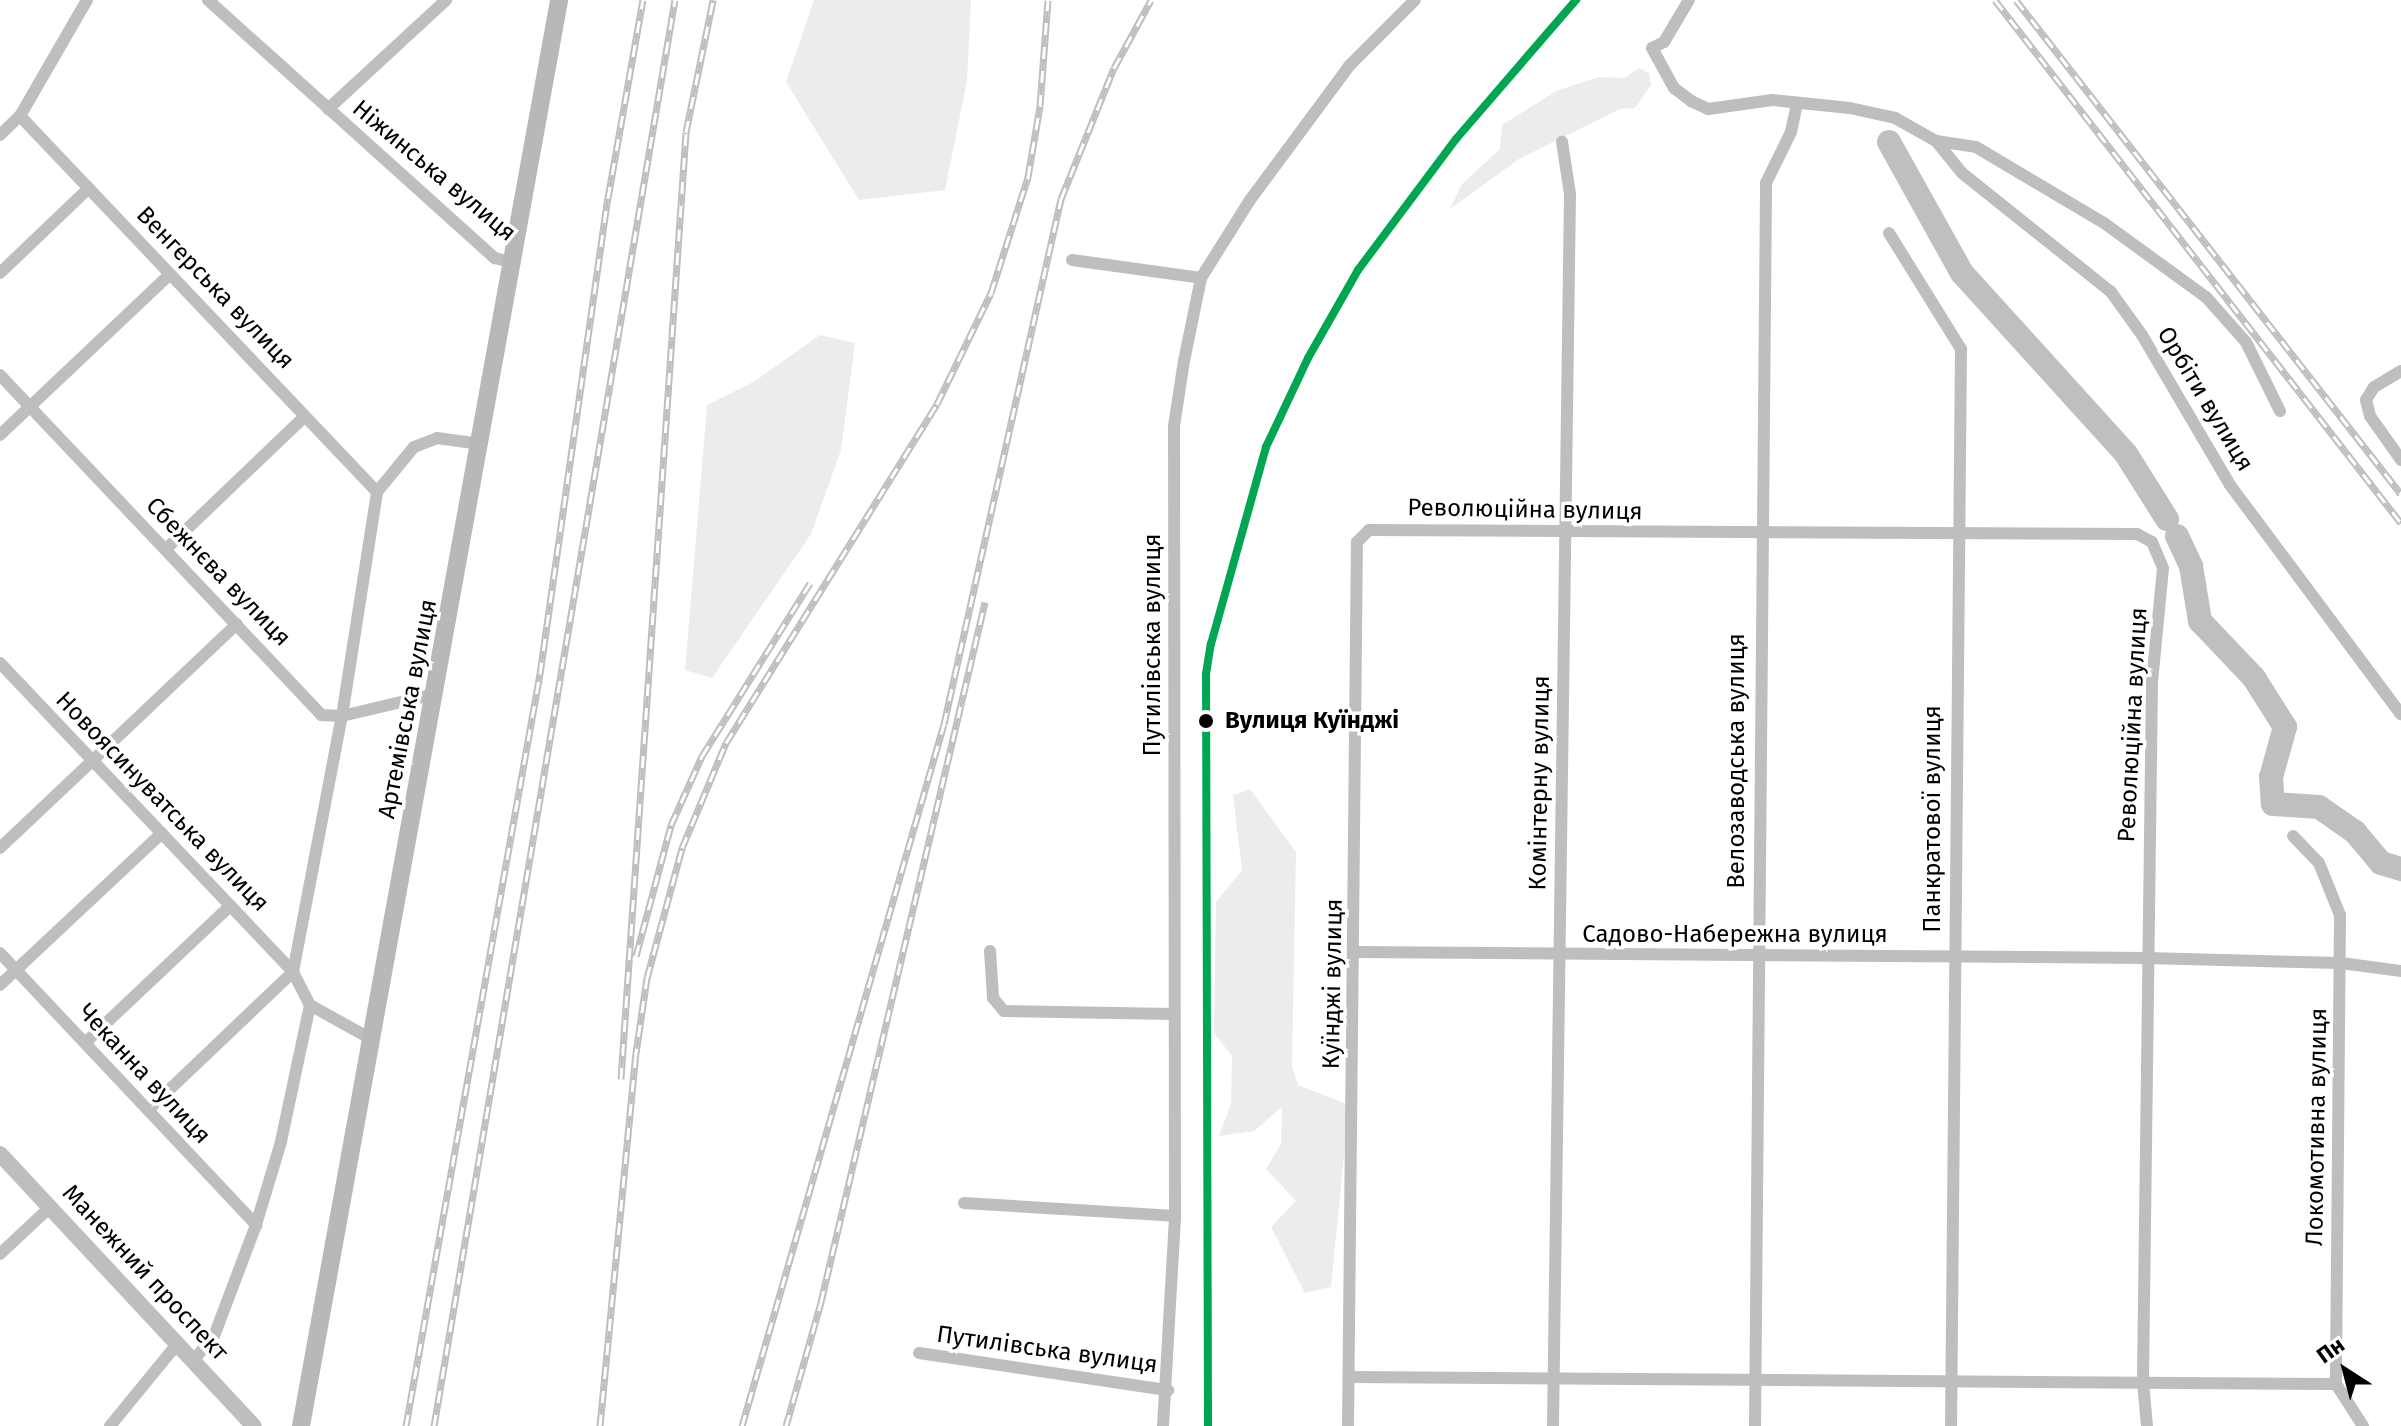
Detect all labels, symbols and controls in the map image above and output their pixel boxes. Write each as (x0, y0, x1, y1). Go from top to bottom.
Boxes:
street label: Ніжинська вулиця (346, 94, 522, 248)
street label: Венгерська вулиця (130, 201, 300, 375)
street label: Орбіти вулиця (2151, 322, 2259, 476)
street label: Сбежнєва вулиця (140, 492, 296, 652)
street label: Революційна вулиця (1407, 494, 1643, 526)
street label: Путилівська вулиця (1139, 534, 1167, 756)
street label: Артемівська вулиця (373, 597, 443, 821)
street label: Революційна вулиця (2112, 607, 2154, 843)
street label: Велозаводська вулиця (1723, 633, 1751, 889)
street label: Комінтерну вулиця (1524, 675, 1556, 891)
street label: Новоясинуватська вулиця (49, 686, 275, 918)
street label: Панкратової вулиця (1919, 705, 1947, 933)
place label: Вулиця Куїнджі (1225, 707, 1399, 735)
marker: Вулиця Куїнджі (1194, 709, 1218, 733)
street label: Куїнджі вулиця (1317, 898, 1349, 1070)
street label: Садово-Набережна вулиця (1582, 921, 1888, 949)
street label: Чеканна вулиця (72, 998, 216, 1150)
street label: Локомотивна вулиця (2301, 1008, 2333, 1246)
street label: Манежний проспект (56, 1179, 234, 1367)
street label: Путилівська вулиця (935, 1320, 1159, 1380)
north arrow (2305, 1330, 2385, 1410)
text: Пн (2312, 1331, 2350, 1369)

